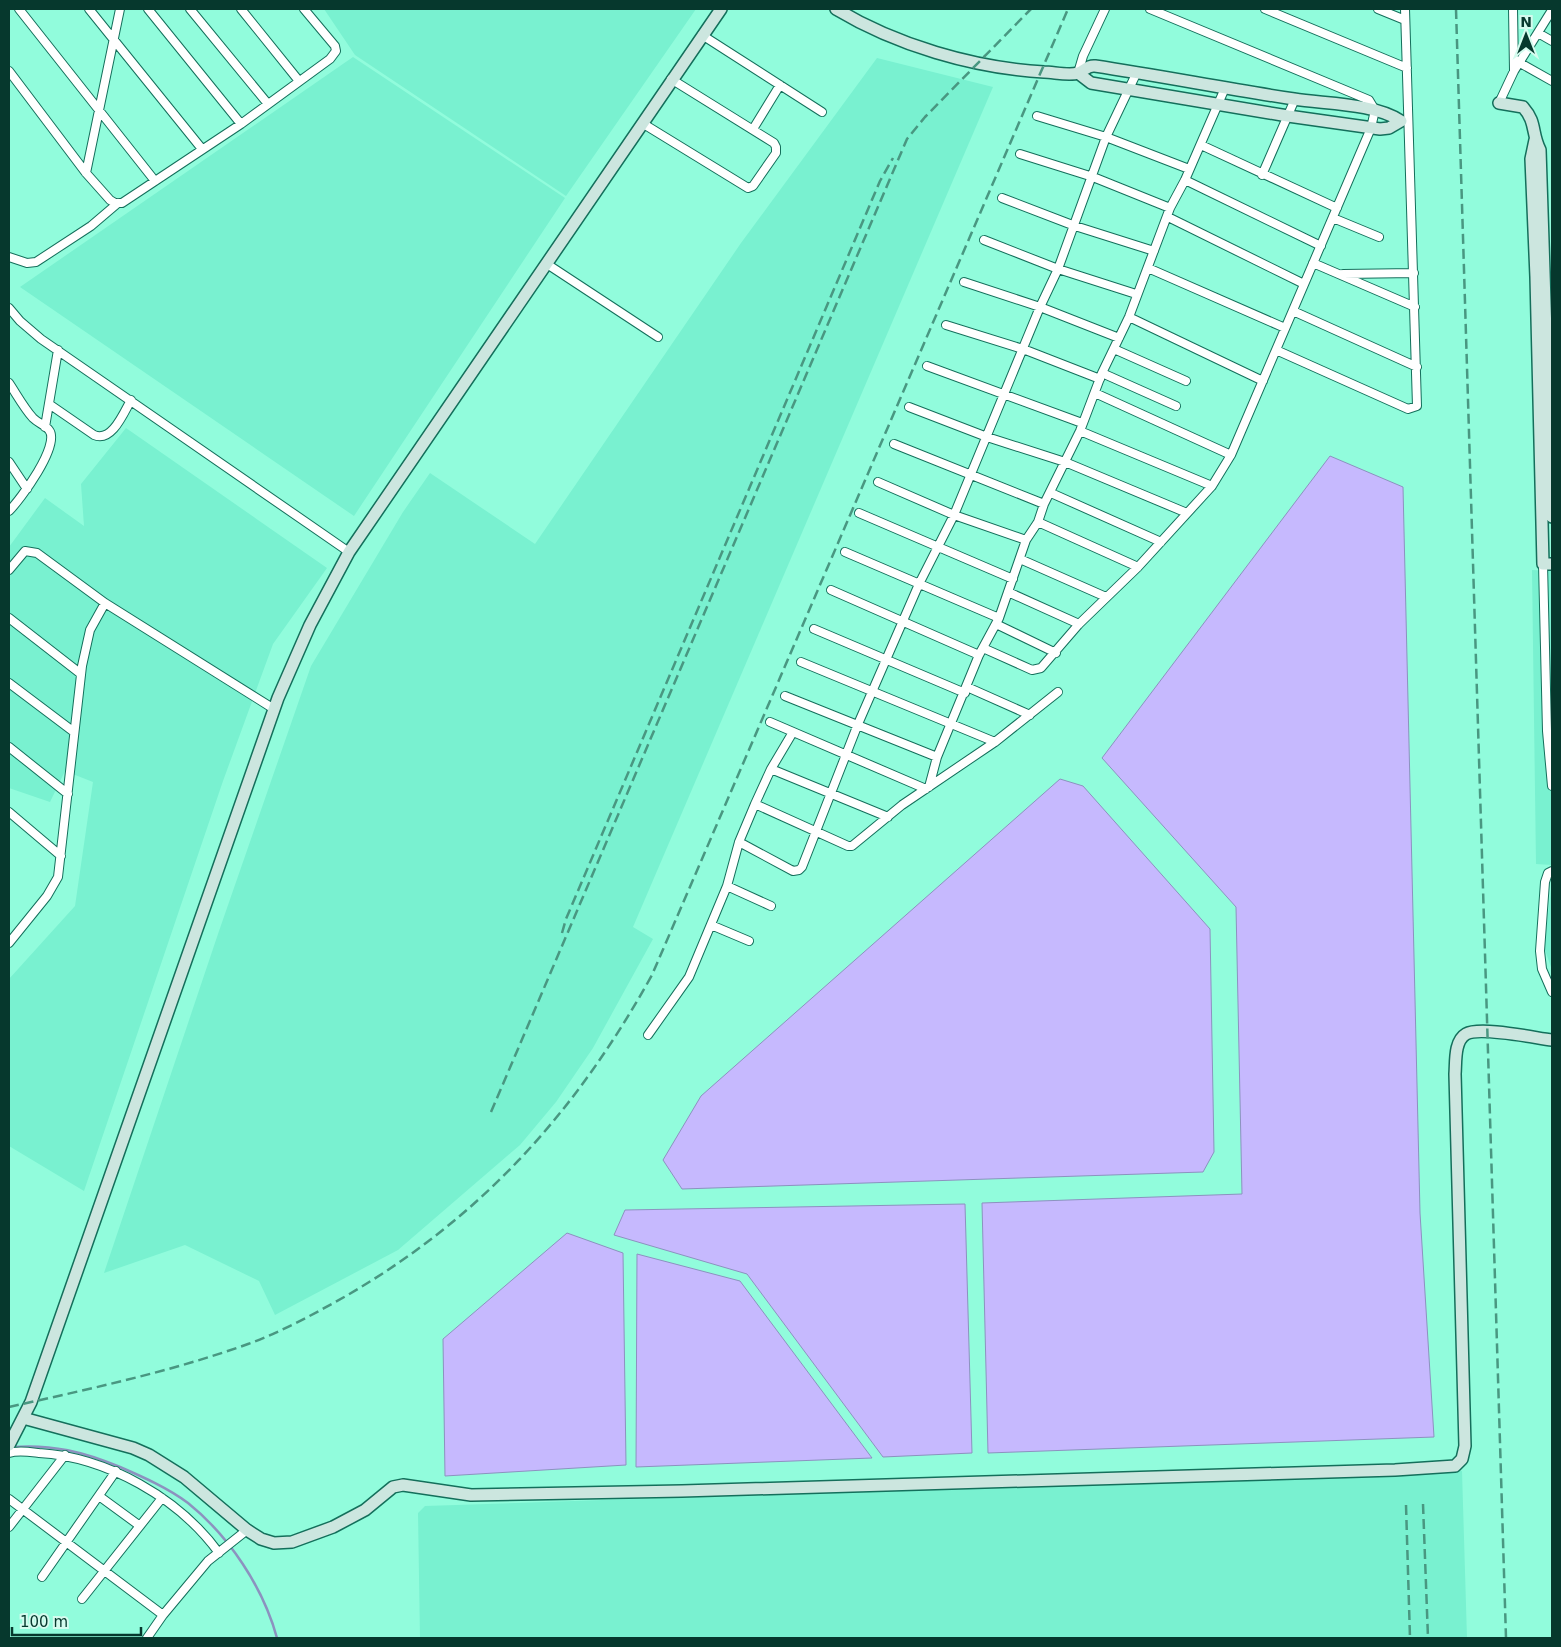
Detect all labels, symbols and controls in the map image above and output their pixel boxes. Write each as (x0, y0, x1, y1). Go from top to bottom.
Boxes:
north arrow (1501, 10, 1551, 60)
text: N (1520, 14, 1532, 30)
scale bar (12, 1604, 141, 1636)
text: 100 m (20, 1613, 68, 1631)

